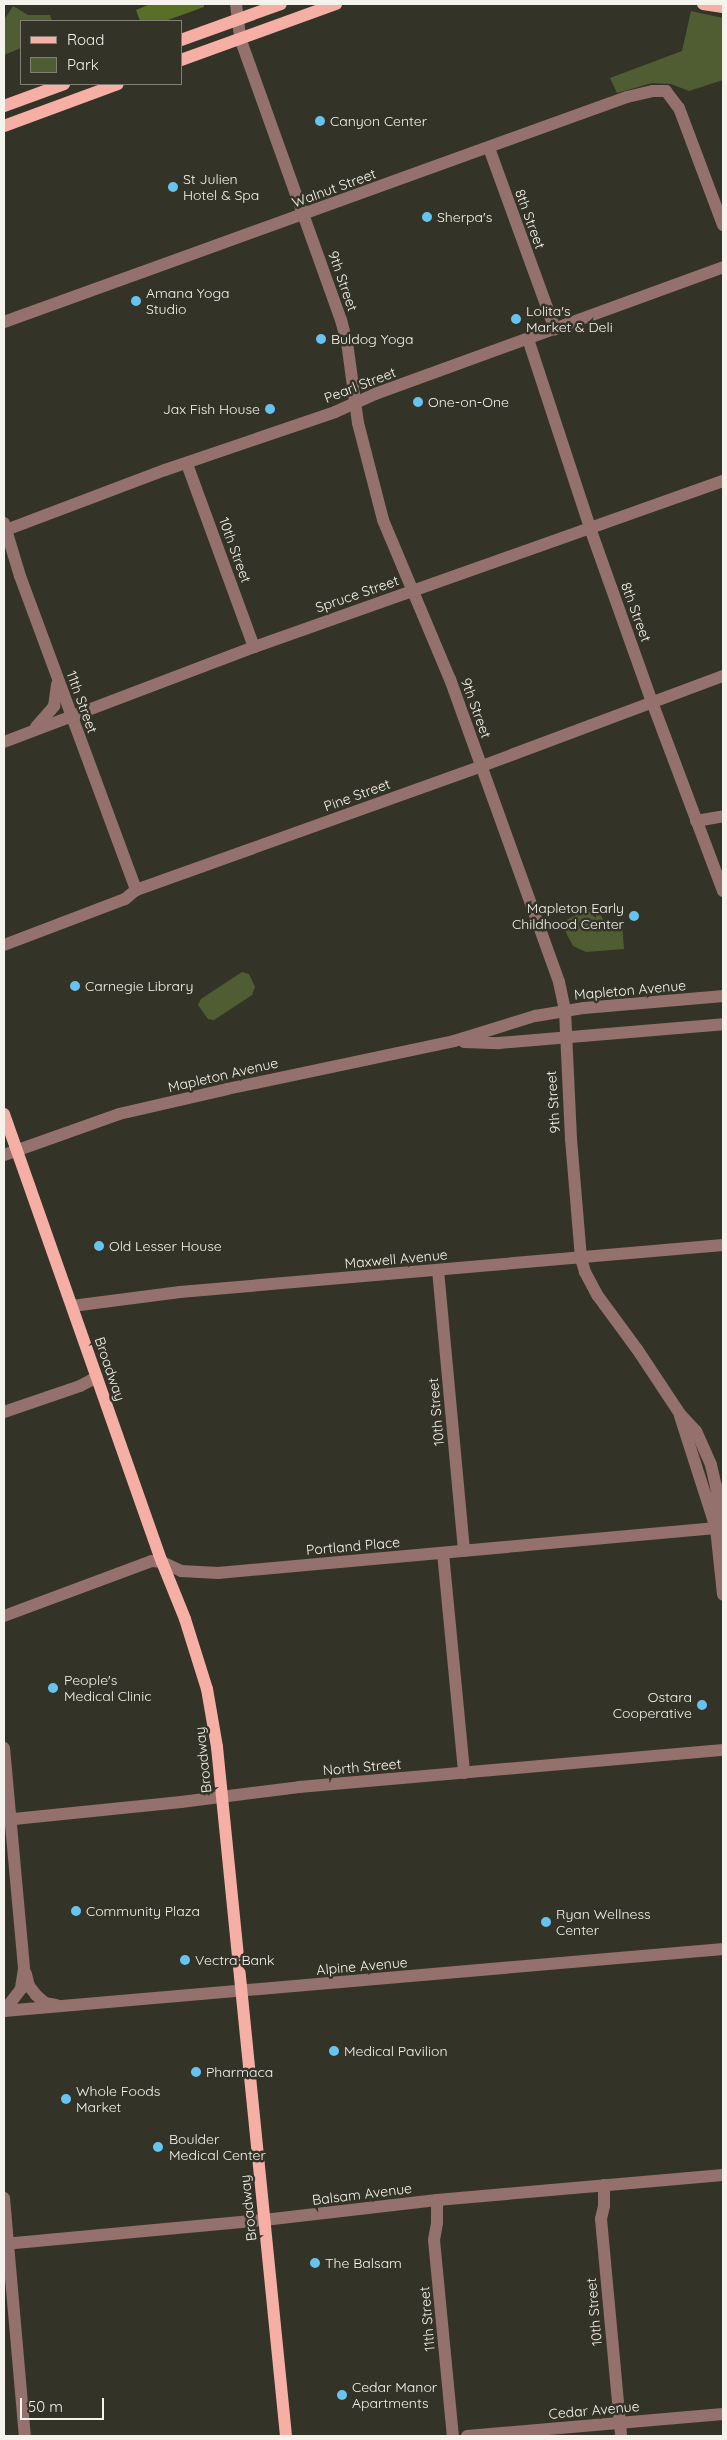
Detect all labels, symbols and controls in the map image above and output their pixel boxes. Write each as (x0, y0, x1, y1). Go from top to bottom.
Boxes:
legend (20, 20, 182, 85)
text: Road (67, 30, 104, 49)
text: Park (67, 55, 99, 74)
place label: Canyon Center (330, 113, 427, 129)
marker: Canyon Center (314, 115, 326, 127)
street label: Walnut Street (290, 165, 378, 211)
place label: St Julien Hotel & Spa (183, 171, 259, 203)
marker: St Julien Hotel & Spa (167, 181, 179, 193)
street label: 8th Street (511, 187, 549, 251)
place label: Sherpa's (437, 209, 492, 225)
marker: Sherpa's (421, 211, 433, 223)
street label: 9th Street (325, 249, 361, 313)
place label: Amana Yoga Studio (146, 285, 230, 318)
marker: Amana Yoga Studio (130, 295, 142, 307)
place label: Lolita's Market & Deli (526, 303, 613, 336)
marker: Lolita's Market & Deli (510, 313, 522, 325)
place label: Buldog Yoga (331, 331, 414, 347)
marker: Buldog Yoga (315, 333, 327, 345)
street label: Pearl Street (322, 364, 398, 406)
place label: One-on-One (428, 394, 509, 410)
marker: One-on-One (412, 396, 424, 408)
place label: Jax Fish House (163, 401, 260, 417)
marker: Jax Fish House (264, 403, 276, 415)
street label: 10th Street (215, 515, 255, 585)
street label: Spruce Street (313, 572, 401, 616)
street label: 8th Street (617, 580, 655, 644)
street label: 11th Street (63, 669, 101, 735)
street label: 9th Street (457, 676, 495, 740)
street label: Pine Street (322, 775, 392, 815)
place label: Mapleton Early Childhood Center (512, 900, 624, 932)
marker: Mapleton Early Childhood Center (628, 910, 640, 922)
street label: Mapleton Avenue (573, 977, 687, 1003)
place label: Carnegie Library (85, 978, 193, 994)
marker: Carnegie Library (69, 980, 81, 992)
street label: Mapleton Avenue (166, 1054, 280, 1096)
street label: 9th Street (542, 1070, 564, 1134)
place label: Old Lesser House (109, 1238, 222, 1254)
marker: Old Lesser House (93, 1240, 105, 1252)
street label: Maxwell Avenue (344, 1246, 448, 1272)
street label: Broadway (91, 1335, 129, 1403)
street label: 10th Street (425, 1377, 447, 1447)
street label: Portland Place (305, 1534, 401, 1558)
place label: People's Medical Clinic (64, 1672, 151, 1704)
marker: People's Medical Clinic (46, 1681, 60, 1695)
place label: Ostara Cooperative (613, 1689, 692, 1721)
marker: Ostara Cooperative (696, 1699, 708, 1711)
street label: Broadway (191, 1726, 215, 1794)
street label: North Street (322, 1755, 402, 1779)
place label: Community Plaza (86, 1903, 200, 1919)
marker: Community Plaza (70, 1905, 82, 1917)
place label: Ryan Wellness Center (556, 1906, 651, 1938)
marker: Ryan Wellness Center (540, 1916, 552, 1928)
place label: Vectra Bank (195, 1952, 275, 1968)
marker: Vectra Bank (179, 1954, 191, 1966)
street label: Alpine Avenue (316, 1954, 408, 1978)
place label: Medical Pavilion (344, 2043, 448, 2059)
marker: Medical Pavilion (328, 2045, 340, 2057)
place label: Pharmaca (206, 2064, 273, 2080)
marker: Pharmaca (190, 2066, 202, 2078)
place label: Whole Foods Market (76, 2083, 160, 2116)
marker: Whole Foods Market (60, 2093, 72, 2105)
place label: Boulder Medical Center (169, 2131, 266, 2164)
marker: Boulder Medical Center (151, 2140, 165, 2154)
street label: Broadway (236, 2174, 260, 2242)
street label: Balsam Avenue (311, 2180, 413, 2208)
place label: The Balsam (325, 2255, 402, 2271)
marker: The Balsam (309, 2257, 321, 2269)
street label: 10th Street (583, 2277, 605, 2347)
street label: 11th Street (416, 2286, 438, 2352)
place label: Cedar Manor Apartments (352, 2379, 437, 2412)
scale bar (22, 2388, 106, 2420)
marker: Cedar Manor Apartments (336, 2389, 348, 2401)
text: 50 m (28, 2397, 63, 2416)
street label: Cedar Avenue (548, 2398, 640, 2422)

